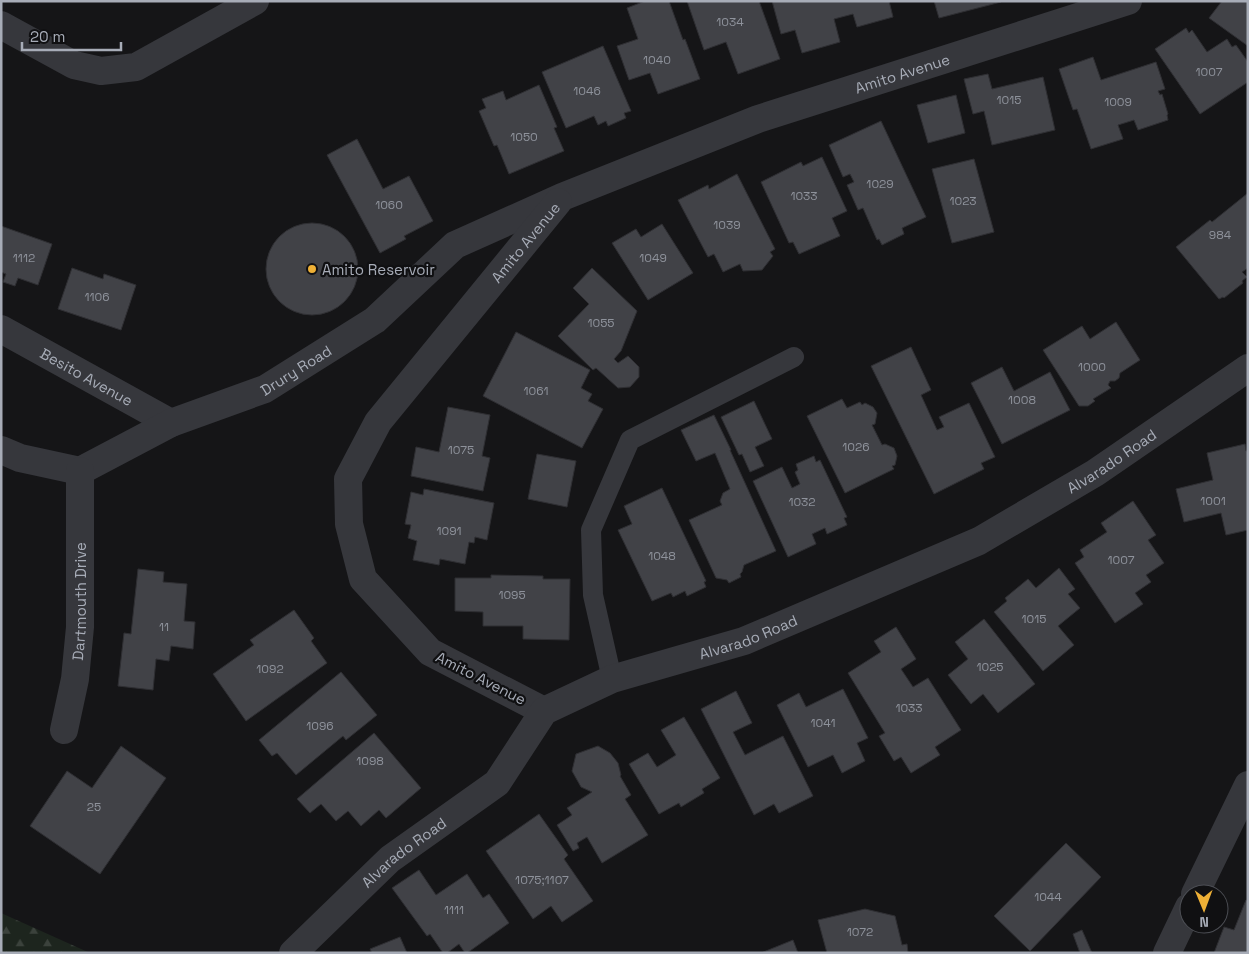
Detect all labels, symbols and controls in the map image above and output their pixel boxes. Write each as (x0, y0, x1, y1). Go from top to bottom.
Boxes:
house number: 1034 (716, 14, 744, 30)
scale bar (22, 20, 121, 52)
text: 20 m (30, 27, 65, 46)
street label: Amito Avenue (852, 49, 952, 97)
house number: 1040 (643, 52, 671, 68)
house number: 1007 (1196, 64, 1223, 80)
house number: 1046 (573, 83, 601, 99)
house number: 1015 (997, 92, 1021, 108)
house number: 1009 (1104, 94, 1132, 110)
house number: 1050 (510, 129, 538, 145)
house number: 1029 (866, 176, 894, 192)
house number: 1033 (790, 188, 818, 204)
house number: 1023 (949, 193, 977, 209)
house number: 1060 (375, 197, 403, 213)
street label: Amito Avenue (487, 198, 564, 286)
house number: 1039 (713, 217, 741, 233)
house number: 984 (1209, 227, 1232, 243)
house number: 1112 (13, 250, 35, 266)
house number: 1049 (639, 250, 667, 266)
place label: Amito Reservoir (322, 260, 435, 279)
marker: Amito Reservoir (306, 263, 318, 275)
house number: 1106 (84, 289, 110, 305)
house number: 1055 (587, 315, 615, 331)
street label: Drury Road (257, 340, 335, 399)
street label: Besito Avenue (37, 343, 137, 410)
house number: 1000 (1078, 359, 1106, 375)
house number: 1061 (523, 383, 549, 399)
house number: 1008 (1008, 392, 1036, 408)
street label: Alvarado Road (1063, 424, 1160, 497)
house number: 1026 (842, 439, 870, 455)
house number: 1075 (448, 442, 474, 458)
house number: 1001 (1200, 493, 1226, 509)
house number: 1032 (788, 494, 816, 510)
house number: 1091 (436, 523, 462, 539)
street label: Dartmouth Drive (67, 542, 90, 661)
house number: 1048 (648, 548, 676, 564)
house number: 1007 (1108, 552, 1135, 568)
house number: 1095 (498, 587, 526, 603)
street label: Alvarado Road (697, 610, 800, 663)
house number: 1015 (1022, 611, 1046, 627)
house number: 11 (159, 619, 169, 635)
street label: Amito Avenue (433, 647, 529, 709)
house number: 1025 (976, 659, 1004, 675)
house number: 1092 (256, 661, 284, 677)
house number: 1033 (895, 700, 923, 716)
house number: 1041 (811, 715, 835, 731)
house number: 1096 (306, 718, 334, 734)
house number: 1098 (356, 753, 384, 769)
house number: 25 (87, 799, 101, 815)
street label: Alvarado Road (357, 813, 450, 891)
house number: 1075;1107 (515, 872, 569, 888)
north arrow (1179, 884, 1229, 934)
house number: 1044 (1034, 889, 1062, 905)
house number: 1111 (444, 902, 464, 918)
text: N (1199, 913, 1209, 931)
house number: 1072 (847, 924, 873, 940)

